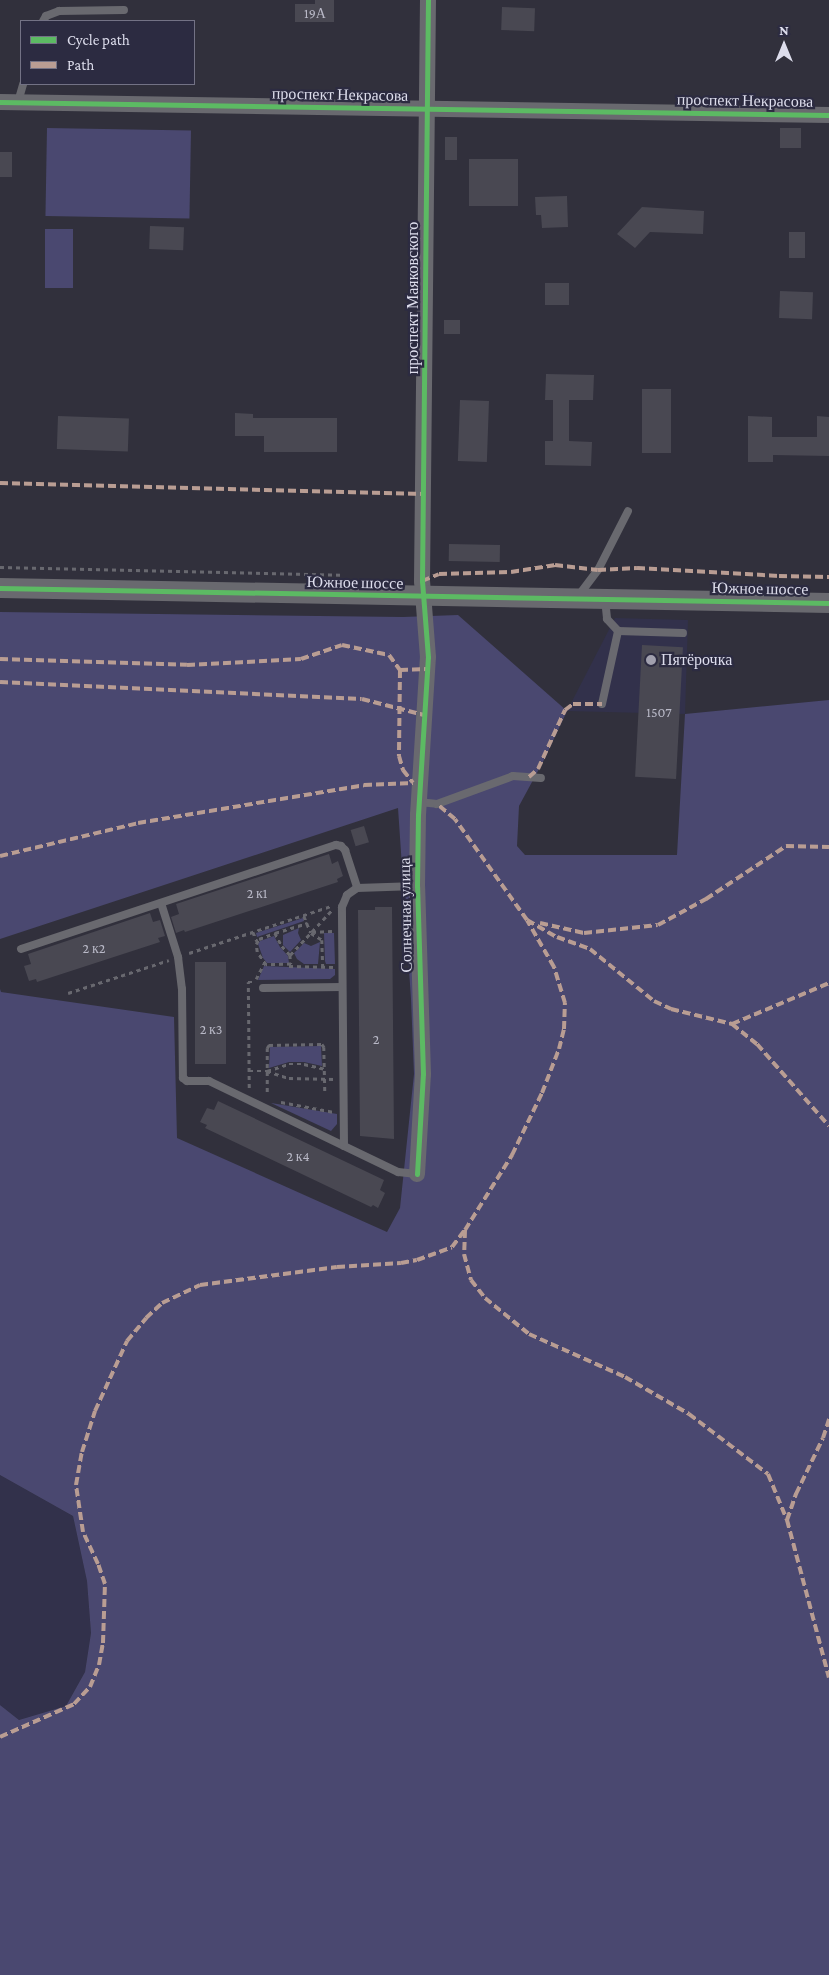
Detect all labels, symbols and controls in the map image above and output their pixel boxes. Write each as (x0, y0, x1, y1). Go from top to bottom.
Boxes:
house number: 19А (304, 5, 326, 21)
legend (20, 20, 195, 85)
north arrow (759, 20, 809, 70)
text: N (779, 22, 789, 38)
text: Cycle path (67, 32, 130, 48)
text: Path (67, 57, 94, 73)
street label: проспект Некрасова (272, 84, 408, 106)
street label: проспект Некрасова (677, 90, 813, 112)
street label: проспект Маяковского (403, 222, 423, 374)
street label: Южное шоссе (306, 573, 404, 593)
street label: Южное шоссе (711, 579, 809, 599)
place label: Пятёрочка (661, 650, 732, 670)
marker: Пятёрочка (645, 654, 657, 666)
house number: 1507 (646, 704, 672, 720)
street label: Солнечная улица (395, 857, 417, 973)
house number: 2 к1 (247, 885, 267, 901)
house number: 2 к2 (83, 940, 105, 956)
house number: 2 к3 (200, 1021, 222, 1037)
house number: 2 (373, 1031, 379, 1047)
house number: 2 к4 (286, 1148, 310, 1164)

